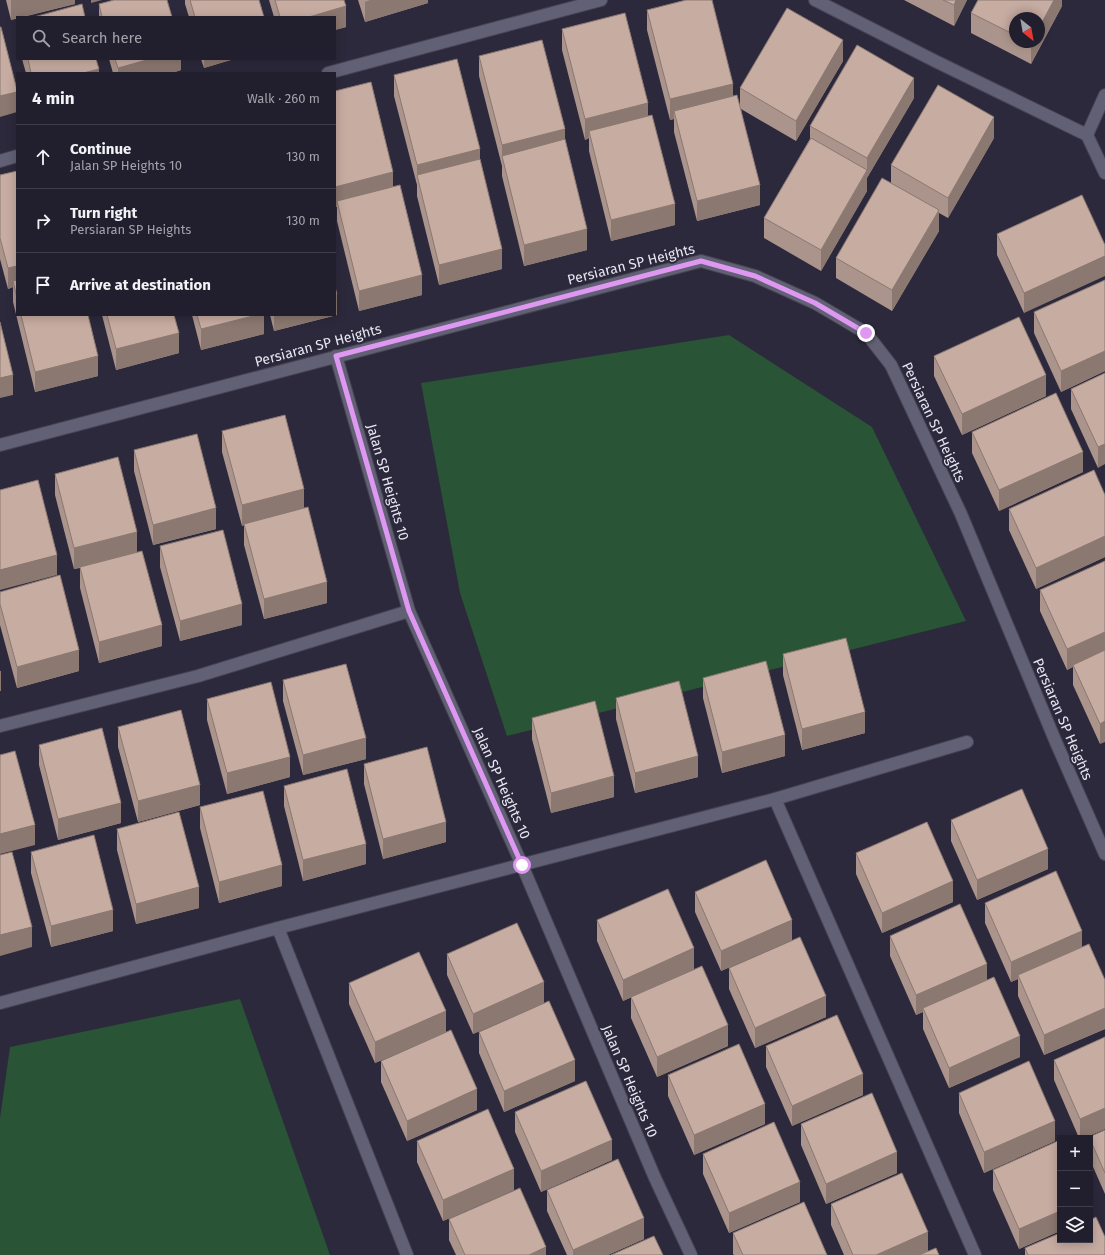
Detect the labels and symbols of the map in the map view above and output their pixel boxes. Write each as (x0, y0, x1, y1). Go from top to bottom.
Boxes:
north arrow (1009, 12, 1045, 48)
street label: Persiaran SP Heights (566, 240, 697, 289)
street label: Persiaran SP Heights (253, 320, 384, 371)
route end (857, 324, 875, 342)
street label: Persiaran SP Heights (898, 359, 969, 485)
street label: Jalan SP Heights 10 (363, 422, 412, 543)
street label: Persiaran SP Heights (1029, 656, 1096, 783)
street label: Jalan SP Heights 10 (469, 725, 534, 842)
route start (513, 856, 531, 874)
street label: Jalan SP Heights 10 (598, 1022, 661, 1140)

